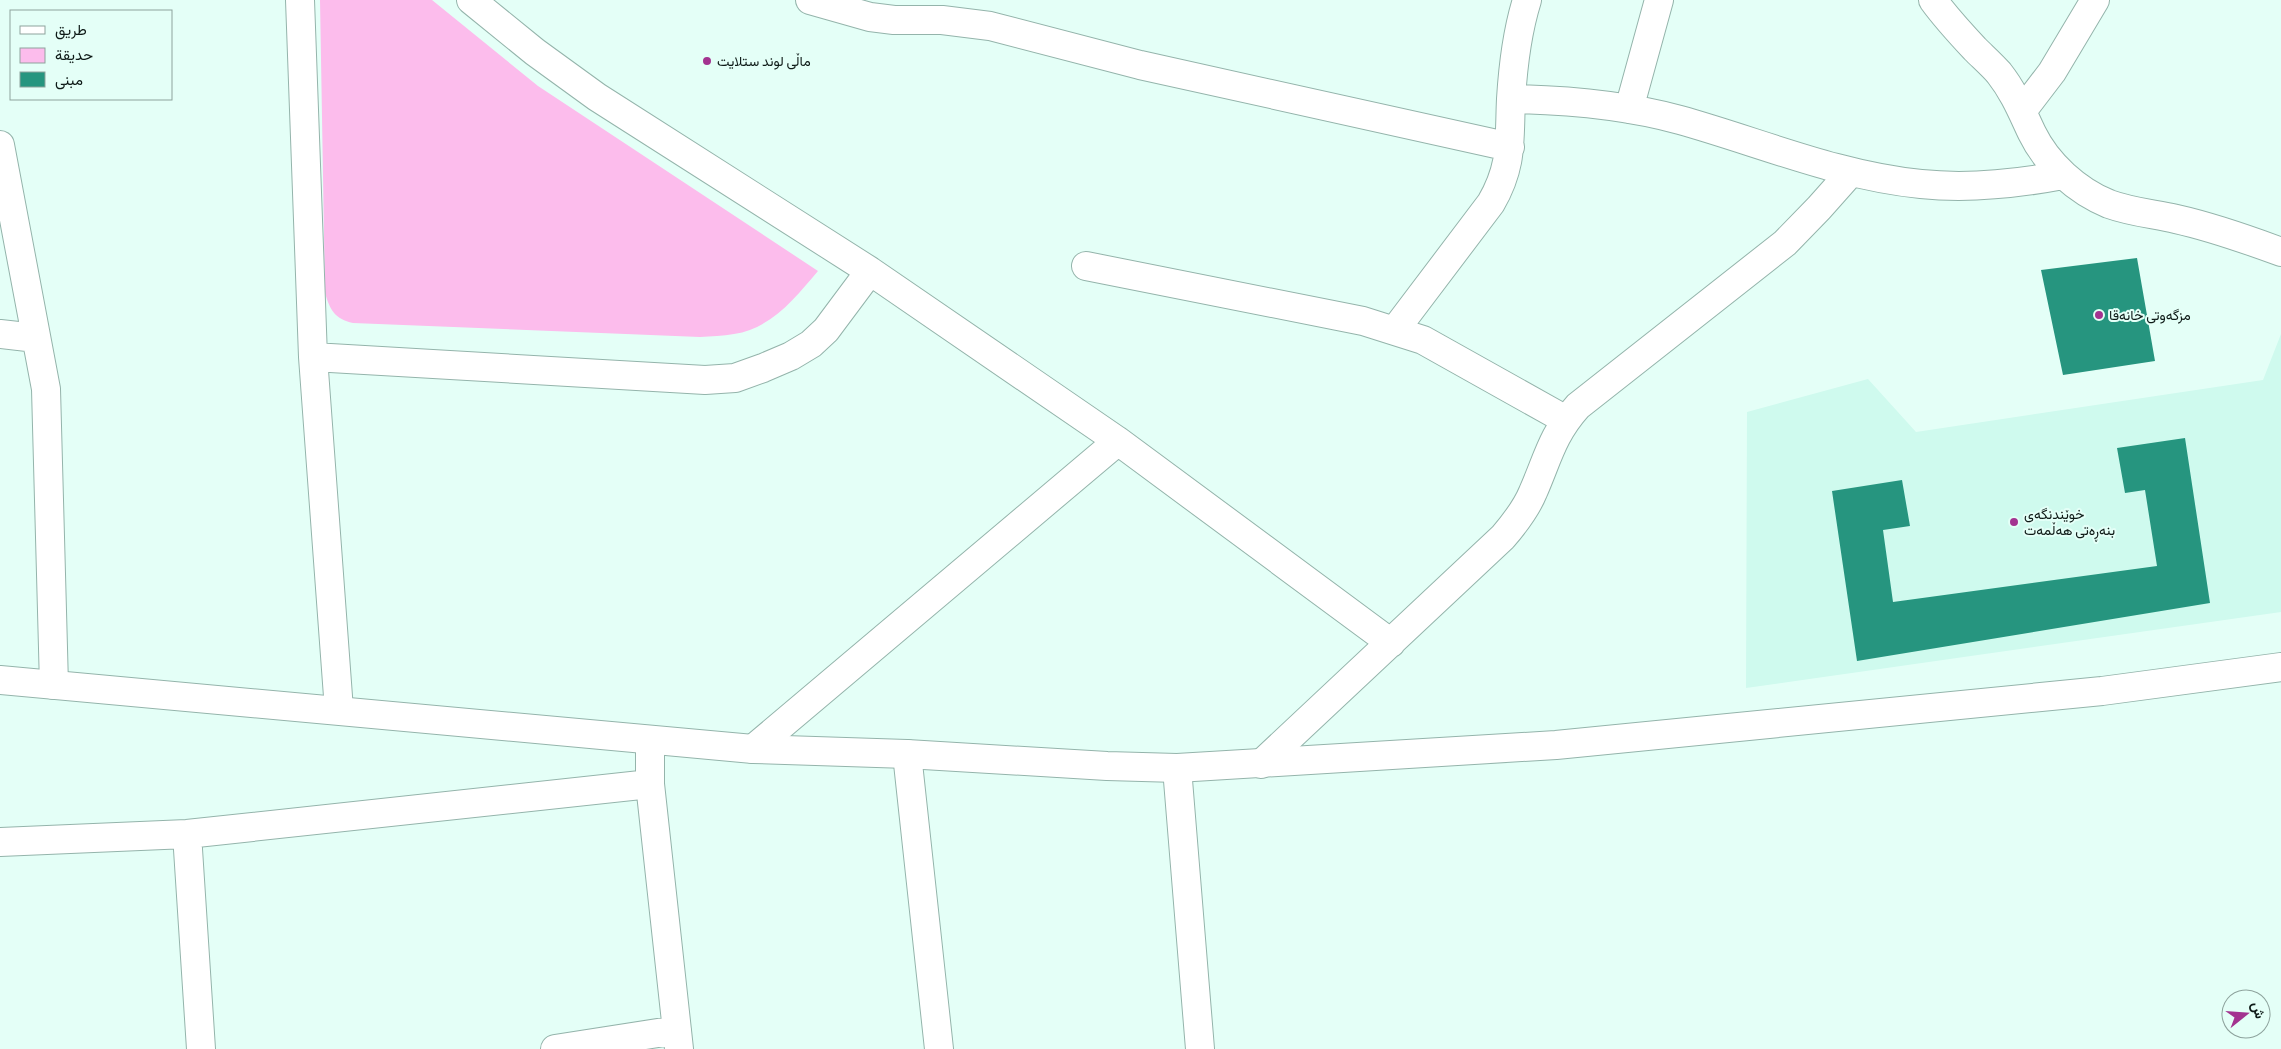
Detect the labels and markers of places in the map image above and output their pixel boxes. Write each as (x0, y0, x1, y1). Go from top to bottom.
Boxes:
place label: ماڵی لوند ستلایت (717, 52, 811, 70)
marker: ماڵی لوند ستلایت (701, 55, 713, 67)
place label: مزگەوتی خانەقا (2109, 306, 2191, 324)
marker: مزگەوتی خانەقا (2093, 309, 2105, 321)
place label: خوێندنگەی بنەڕەتی هەڵمەت (2024, 505, 2115, 542)
marker: خوێندنگەی بنەڕەتی هەڵمەت (2008, 516, 2020, 528)

